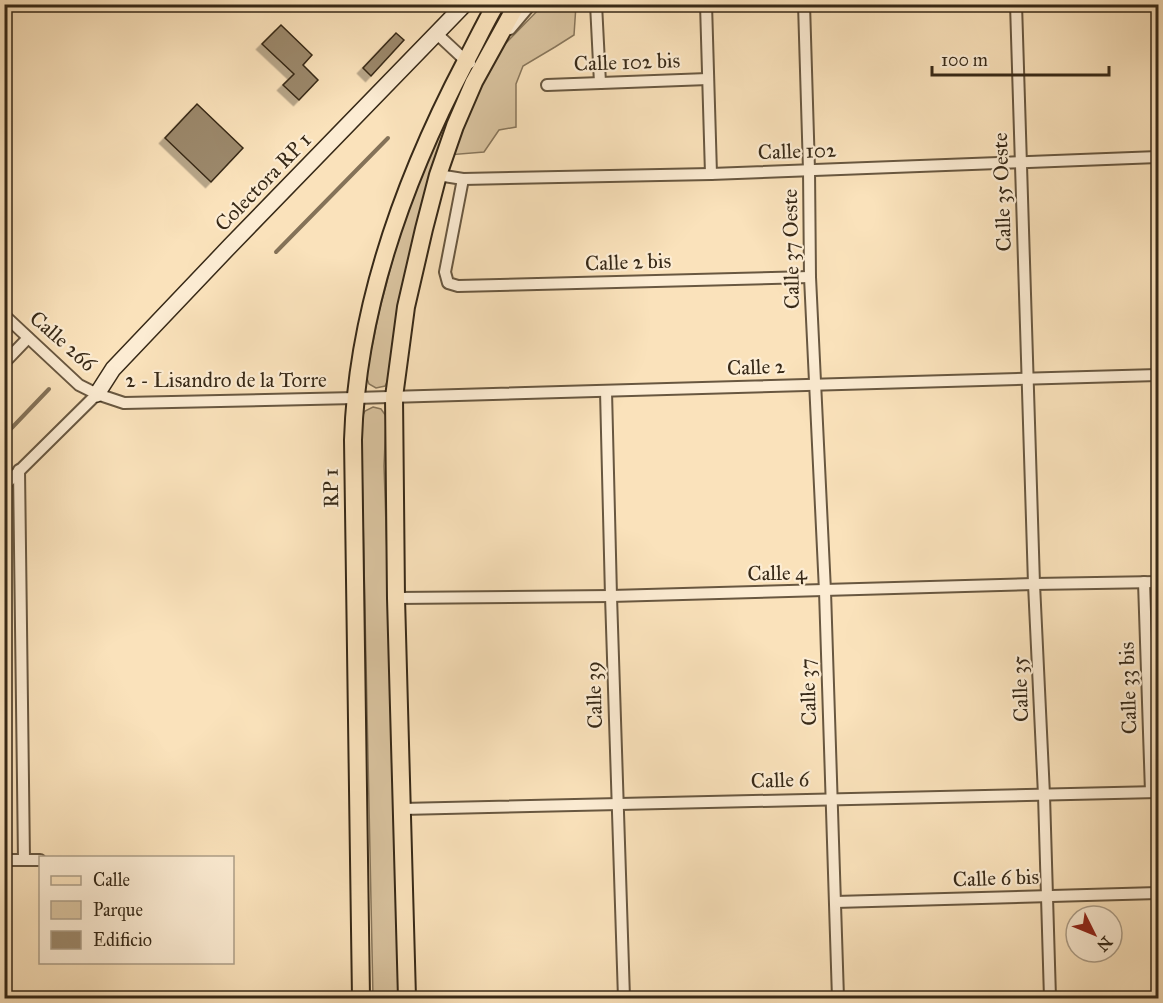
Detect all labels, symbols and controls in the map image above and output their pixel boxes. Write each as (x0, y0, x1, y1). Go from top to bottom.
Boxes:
scale bar (932, 39, 1109, 77)
street label: Calle 102 bis (573, 47, 681, 77)
text: 100 m (941, 49, 988, 71)
street label: Colectora RP 1 (209, 127, 317, 237)
street label: Calle 35 Oeste (987, 132, 1017, 252)
street label: Calle 102 (757, 137, 837, 165)
street label: Calle 37 Oeste (777, 188, 805, 309)
street label: Calle 2 bis (584, 248, 672, 276)
street label: Calle 266 (24, 305, 103, 378)
street label: Calle 2 (727, 353, 786, 381)
street label: 2 - Lisandro de la Torre (125, 367, 327, 393)
street label: RP 1 (318, 468, 344, 508)
street label: Calle 4 (747, 559, 808, 587)
street label: Calle 33 bis (1113, 641, 1143, 735)
street label: Calle 35 (1006, 655, 1034, 722)
street label: Calle 37 (794, 658, 822, 726)
street label: Calle 39 (580, 661, 608, 729)
street label: Calle 6 (750, 766, 811, 794)
legend (39, 856, 234, 964)
street label: Calle 6 bis (952, 863, 1040, 893)
text: Calle (93, 869, 130, 891)
text: Parque (93, 899, 143, 922)
north arrow (1064, 904, 1124, 964)
text: Edificio (93, 929, 152, 951)
text: N (1093, 932, 1116, 956)

